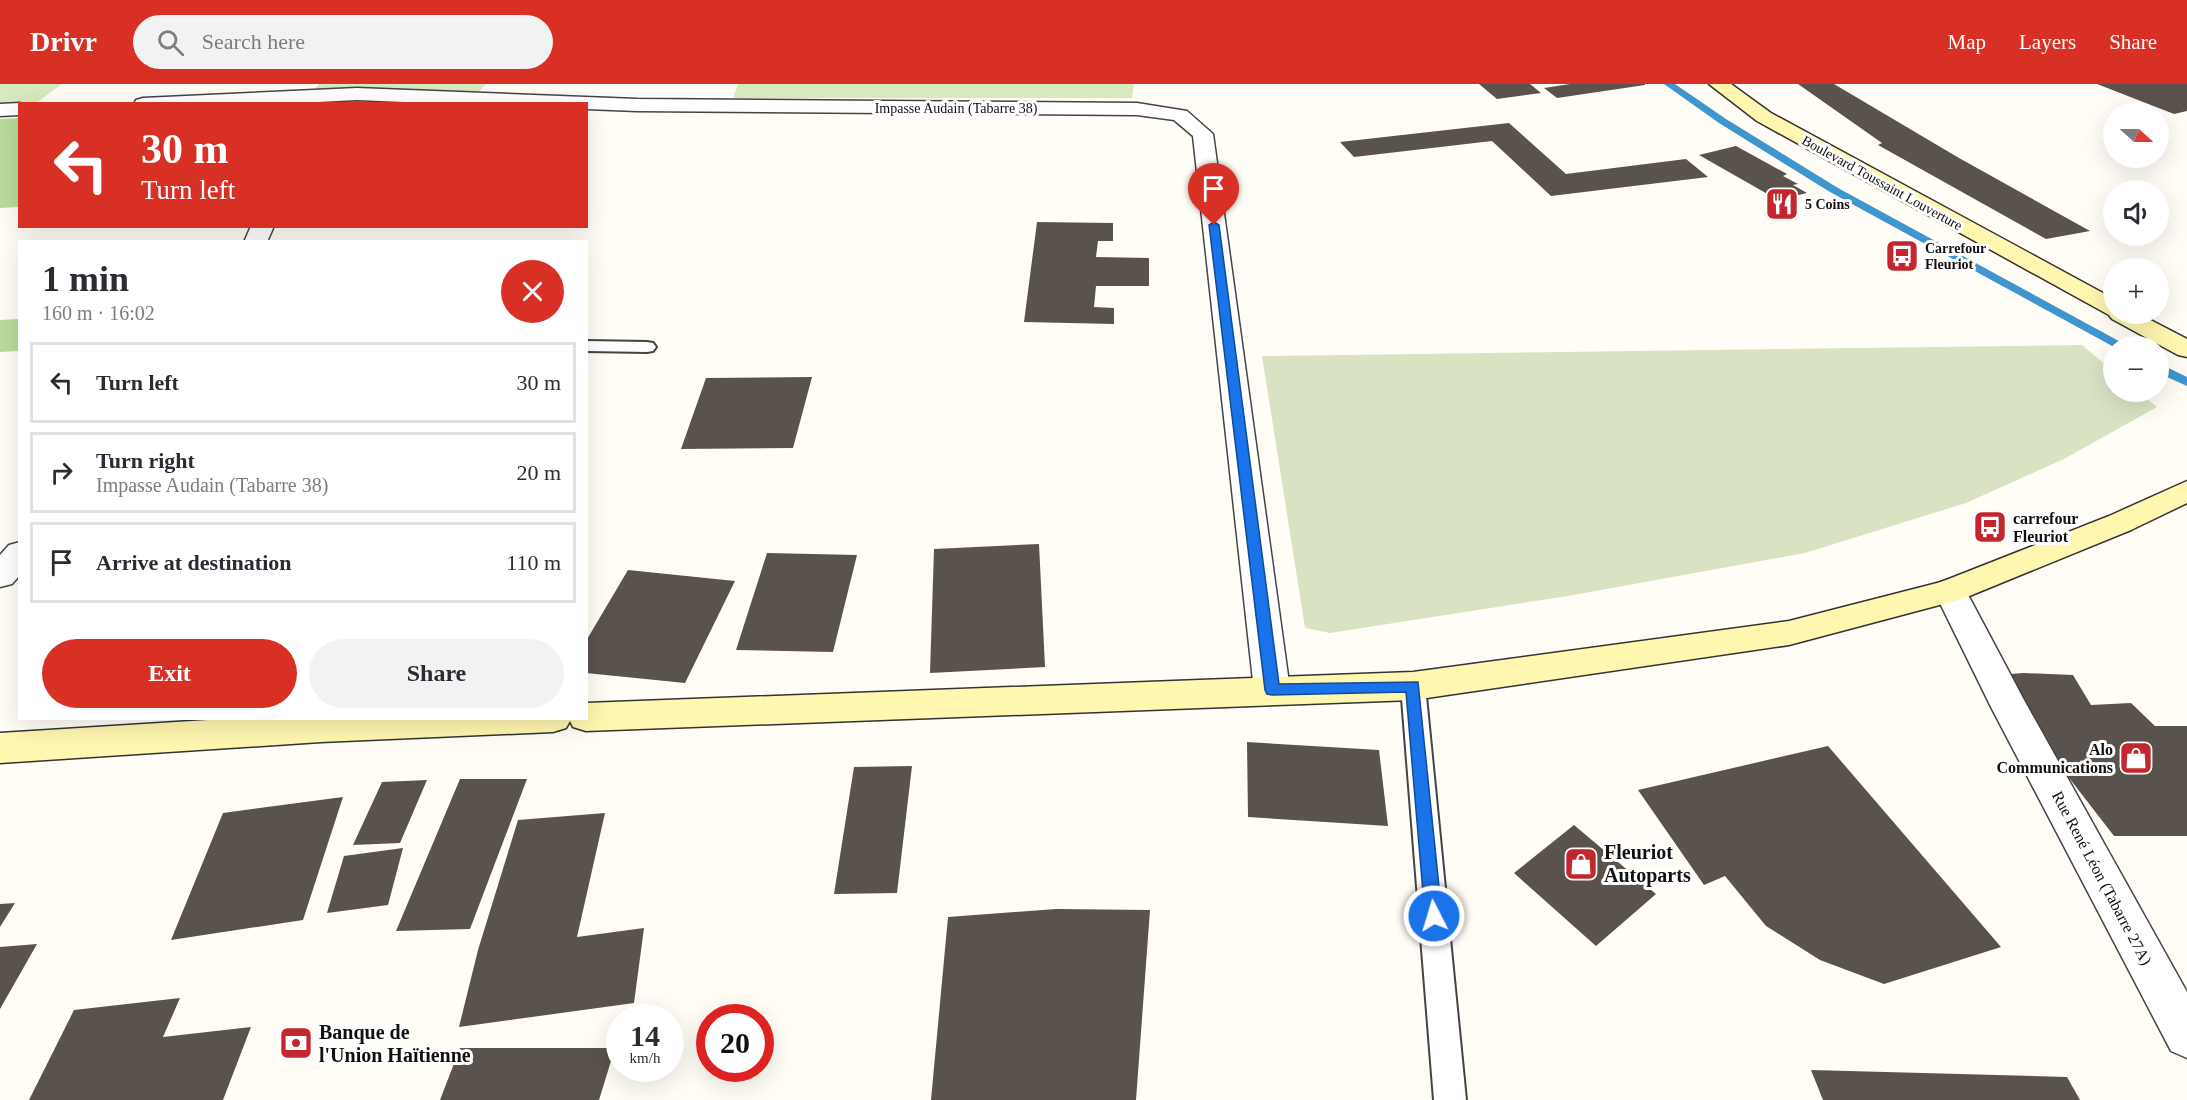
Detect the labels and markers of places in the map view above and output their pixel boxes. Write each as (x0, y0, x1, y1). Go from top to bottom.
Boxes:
pin (1188, 163, 1239, 225)
restaurant icon: 5 Coins (1764, 186, 1800, 222)
place label: 5 Coins (1805, 197, 1850, 212)
bus stop icon: Carrefour Fleuriot (1884, 238, 1920, 274)
place label: Carrefour Fleuriot (1925, 241, 1986, 272)
bus stop icon: carrefour Fleuriot (1972, 509, 2008, 545)
place label: carrefour Fleuriot (2013, 510, 2078, 545)
shop icon: Alo Communications (2118, 740, 2154, 776)
place label: Alo Communications (1997, 741, 2113, 776)
place label: Fleuriot Autoparts (1604, 841, 1691, 887)
shop icon: Fleuriot Autoparts (1563, 846, 1599, 882)
place label: Banque de l'Union Haïtienne (319, 1021, 471, 1066)
bank icon: Banque de l'Union Haïtienne (278, 1025, 314, 1061)

